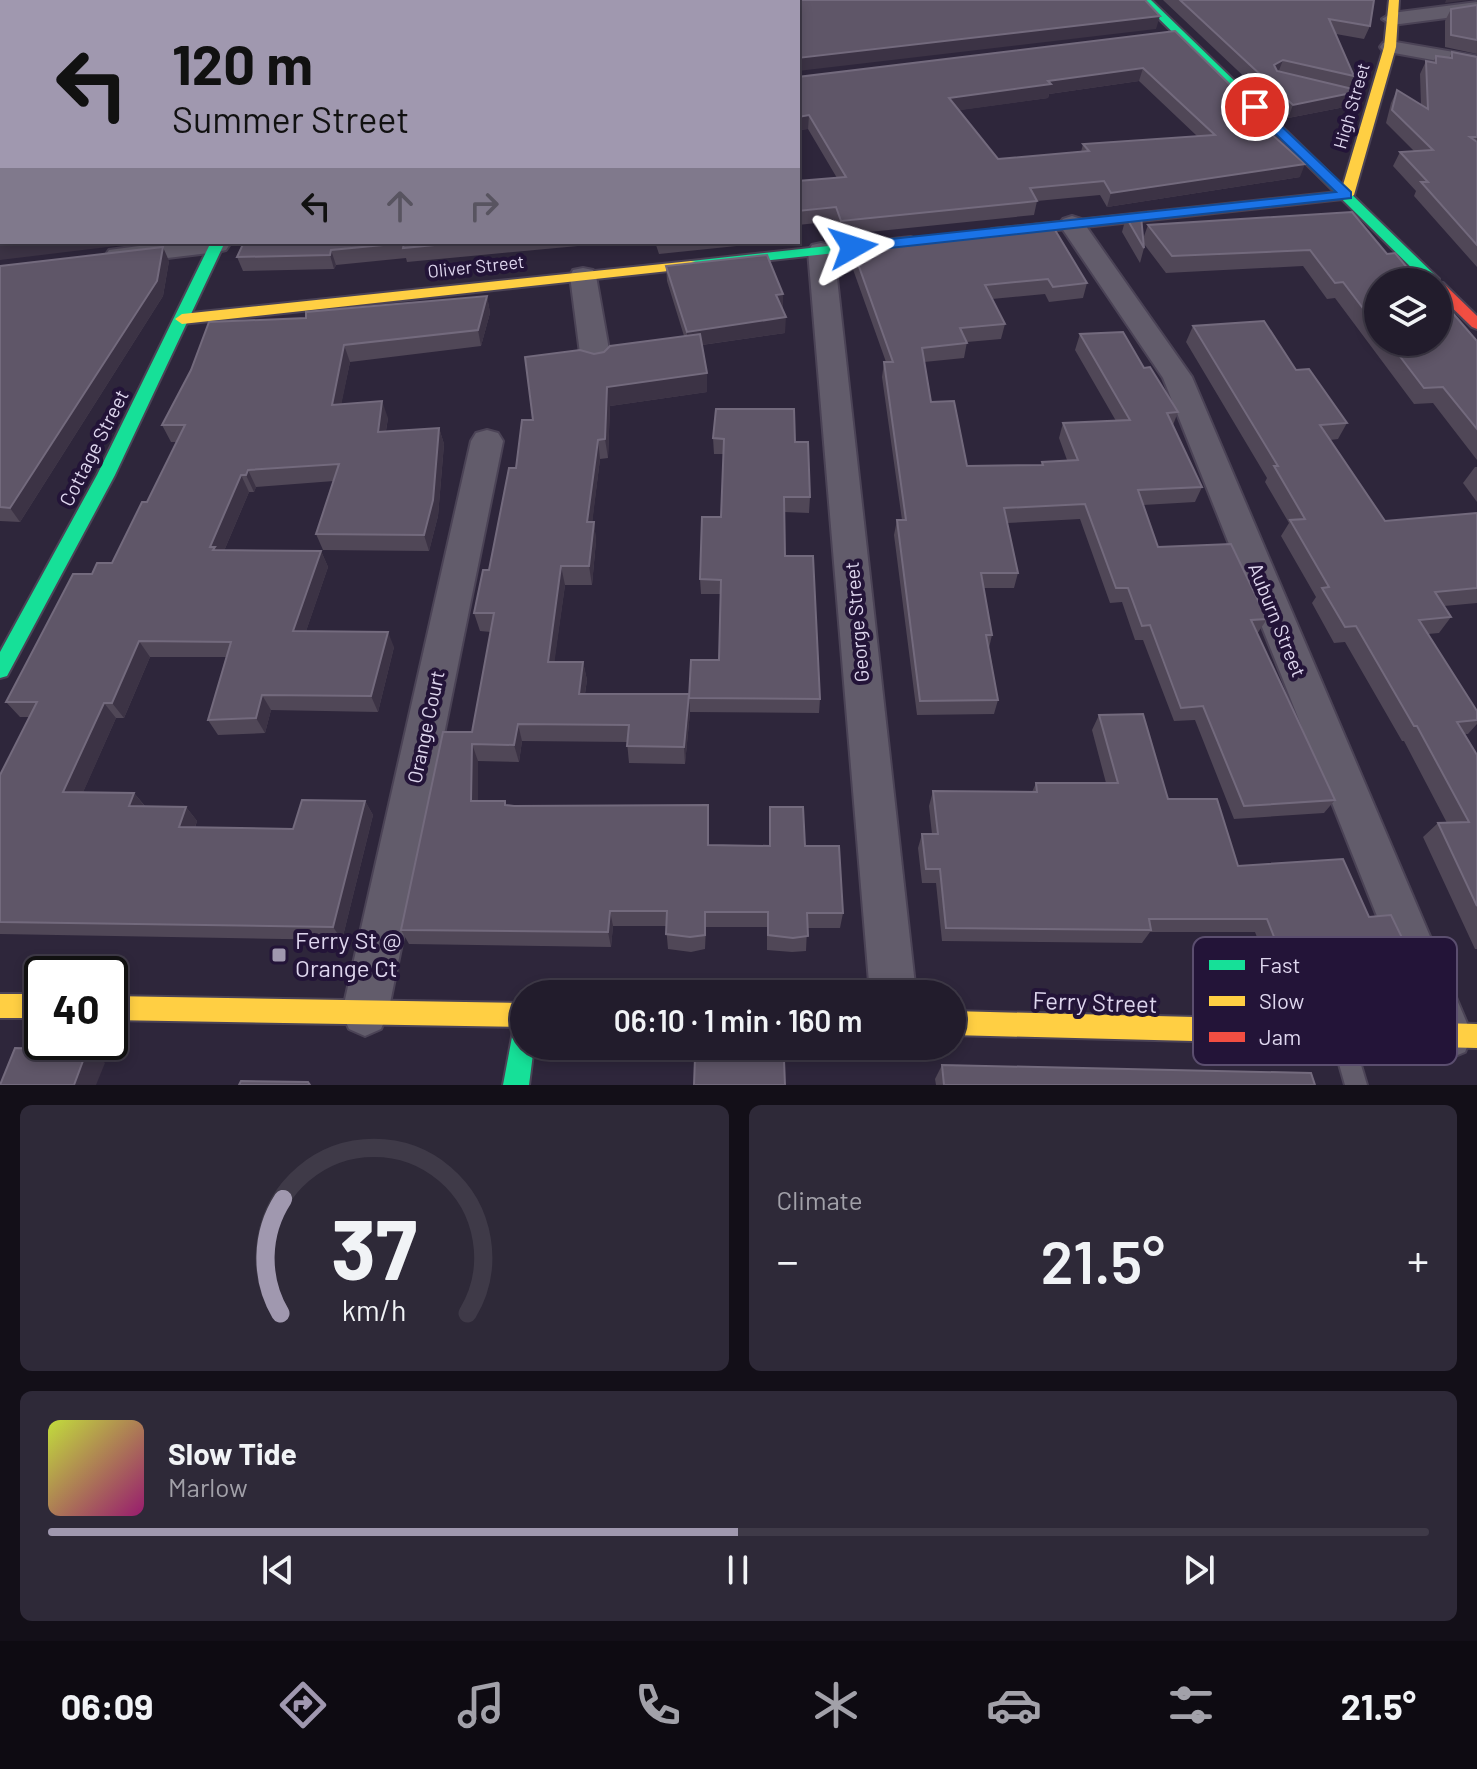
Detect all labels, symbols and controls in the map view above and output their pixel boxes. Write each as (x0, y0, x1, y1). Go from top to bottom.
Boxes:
text: 120 m (172, 29, 313, 96)
icon: left (40, 32, 144, 136)
street label: High Street (1328, 60, 1374, 151)
pin (1221, 73, 1289, 141)
icon: arrive (1233, 85, 1277, 129)
text: Summer Street (172, 97, 409, 140)
icon: left (294, 184, 338, 228)
icon: ahead (378, 184, 422, 228)
icon: right (462, 184, 506, 228)
position arrow (811, 205, 895, 289)
street label: Oliver Street (426, 250, 525, 282)
map controls (1364, 268, 1452, 356)
button: layers (1364, 268, 1452, 356)
street label: Cottage Street (53, 385, 133, 510)
street label: Auburn Street (1244, 559, 1312, 680)
street label: George Street (839, 561, 873, 683)
street label: Orange Court (401, 668, 449, 785)
place label: Ferry St @ Orange Ct (295, 925, 402, 982)
legend (1193, 937, 1457, 1065)
marker: Ferry St @ Orange Ct (270, 946, 288, 964)
text: Fast (1259, 951, 1301, 977)
speed limit sign: 40 (24, 956, 128, 1060)
street label: Ferry Street (1032, 985, 1158, 1018)
text: Slow (1259, 987, 1304, 1013)
text: 06:10 · 1 min · 160 m (614, 1002, 862, 1038)
text: Jam (1259, 1023, 1301, 1049)
text: Climate (777, 1184, 863, 1215)
text: 37 (331, 1197, 417, 1297)
text: 21.5° (1040, 1224, 1165, 1296)
text: − (777, 1233, 799, 1286)
text: + (1407, 1233, 1429, 1286)
text: km/h (342, 1292, 407, 1327)
text: Slow Tide (168, 1435, 297, 1471)
text: Marlow (168, 1471, 248, 1502)
icon: previous (256, 1548, 300, 1592)
icon: pause (716, 1548, 760, 1592)
icon: next (1177, 1548, 1221, 1592)
icon: directions (275, 1677, 331, 1733)
icon: music (453, 1677, 509, 1733)
icon: phone (630, 1677, 686, 1733)
icon: climate (808, 1677, 864, 1733)
icon: car (986, 1677, 1042, 1733)
icon: filters (1163, 1677, 1219, 1733)
text: 06:09 (61, 1684, 153, 1727)
text: 21.5° (1341, 1684, 1416, 1727)

